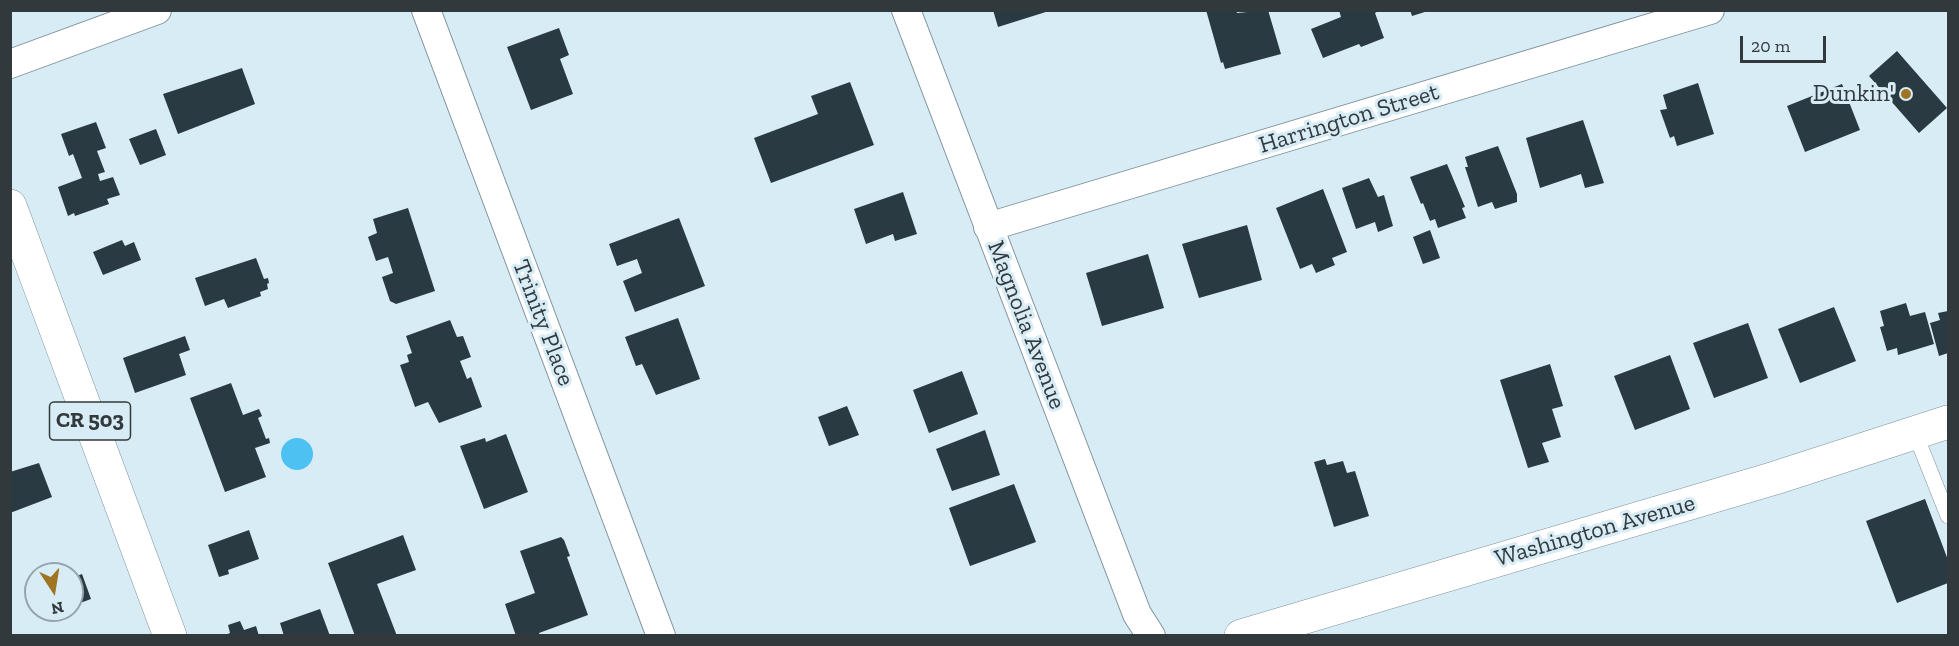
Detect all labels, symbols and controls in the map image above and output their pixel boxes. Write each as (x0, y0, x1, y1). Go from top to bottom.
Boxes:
scale bar (1743, 24, 1828, 62)
text: 20 m (1751, 35, 1790, 57)
street label: Harrington Street (1255, 78, 1443, 160)
place label: Dunkin' (1813, 80, 1894, 108)
marker: Dunkin' (1899, 87, 1913, 101)
street label: Magnolia Avenue (981, 237, 1071, 413)
street label: Trinity Place (506, 256, 580, 390)
road number: CR 503 (50, 402, 130, 440)
street label: Washington Avenue (1492, 489, 1698, 573)
north arrow (24, 562, 84, 622)
text: N (50, 598, 65, 619)

